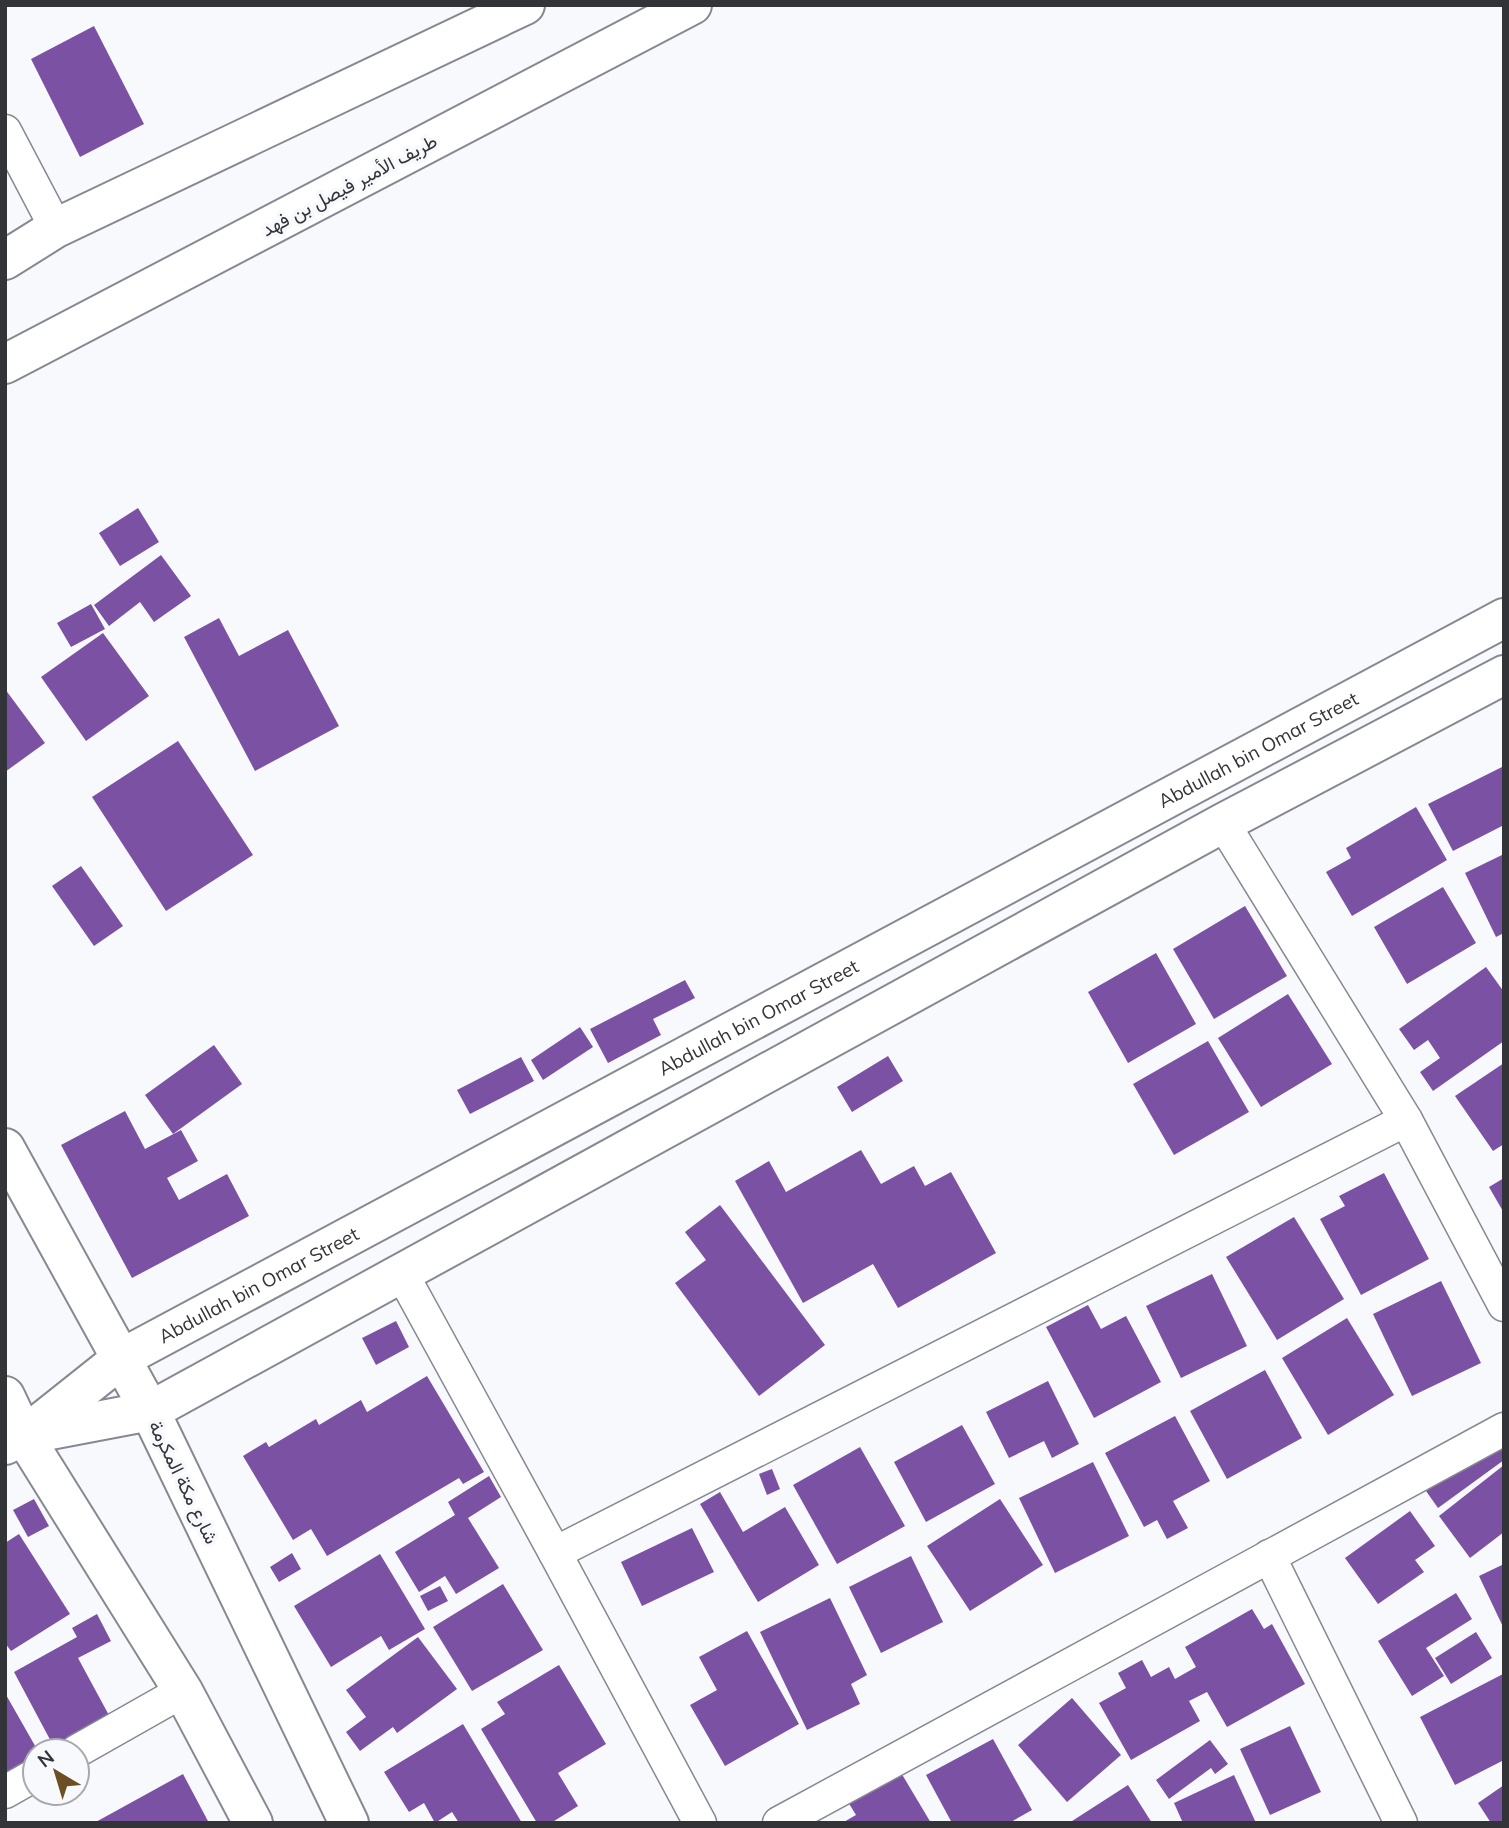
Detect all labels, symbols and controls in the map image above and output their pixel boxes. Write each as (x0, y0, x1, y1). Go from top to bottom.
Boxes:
street label: طريف الأمير فيصل بن فهد (257, 129, 441, 241)
street label: Abdullah bin Omar Street (1154, 686, 1363, 813)
street label: Abdullah bin Omar Street (654, 954, 863, 1081)
street label: Abdullah bin Omar Street (154, 1221, 363, 1348)
street label: شارع مكة المكرمة (143, 1416, 224, 1548)
north arrow (21, 1737, 91, 1807)
text: N (32, 1745, 59, 1772)

